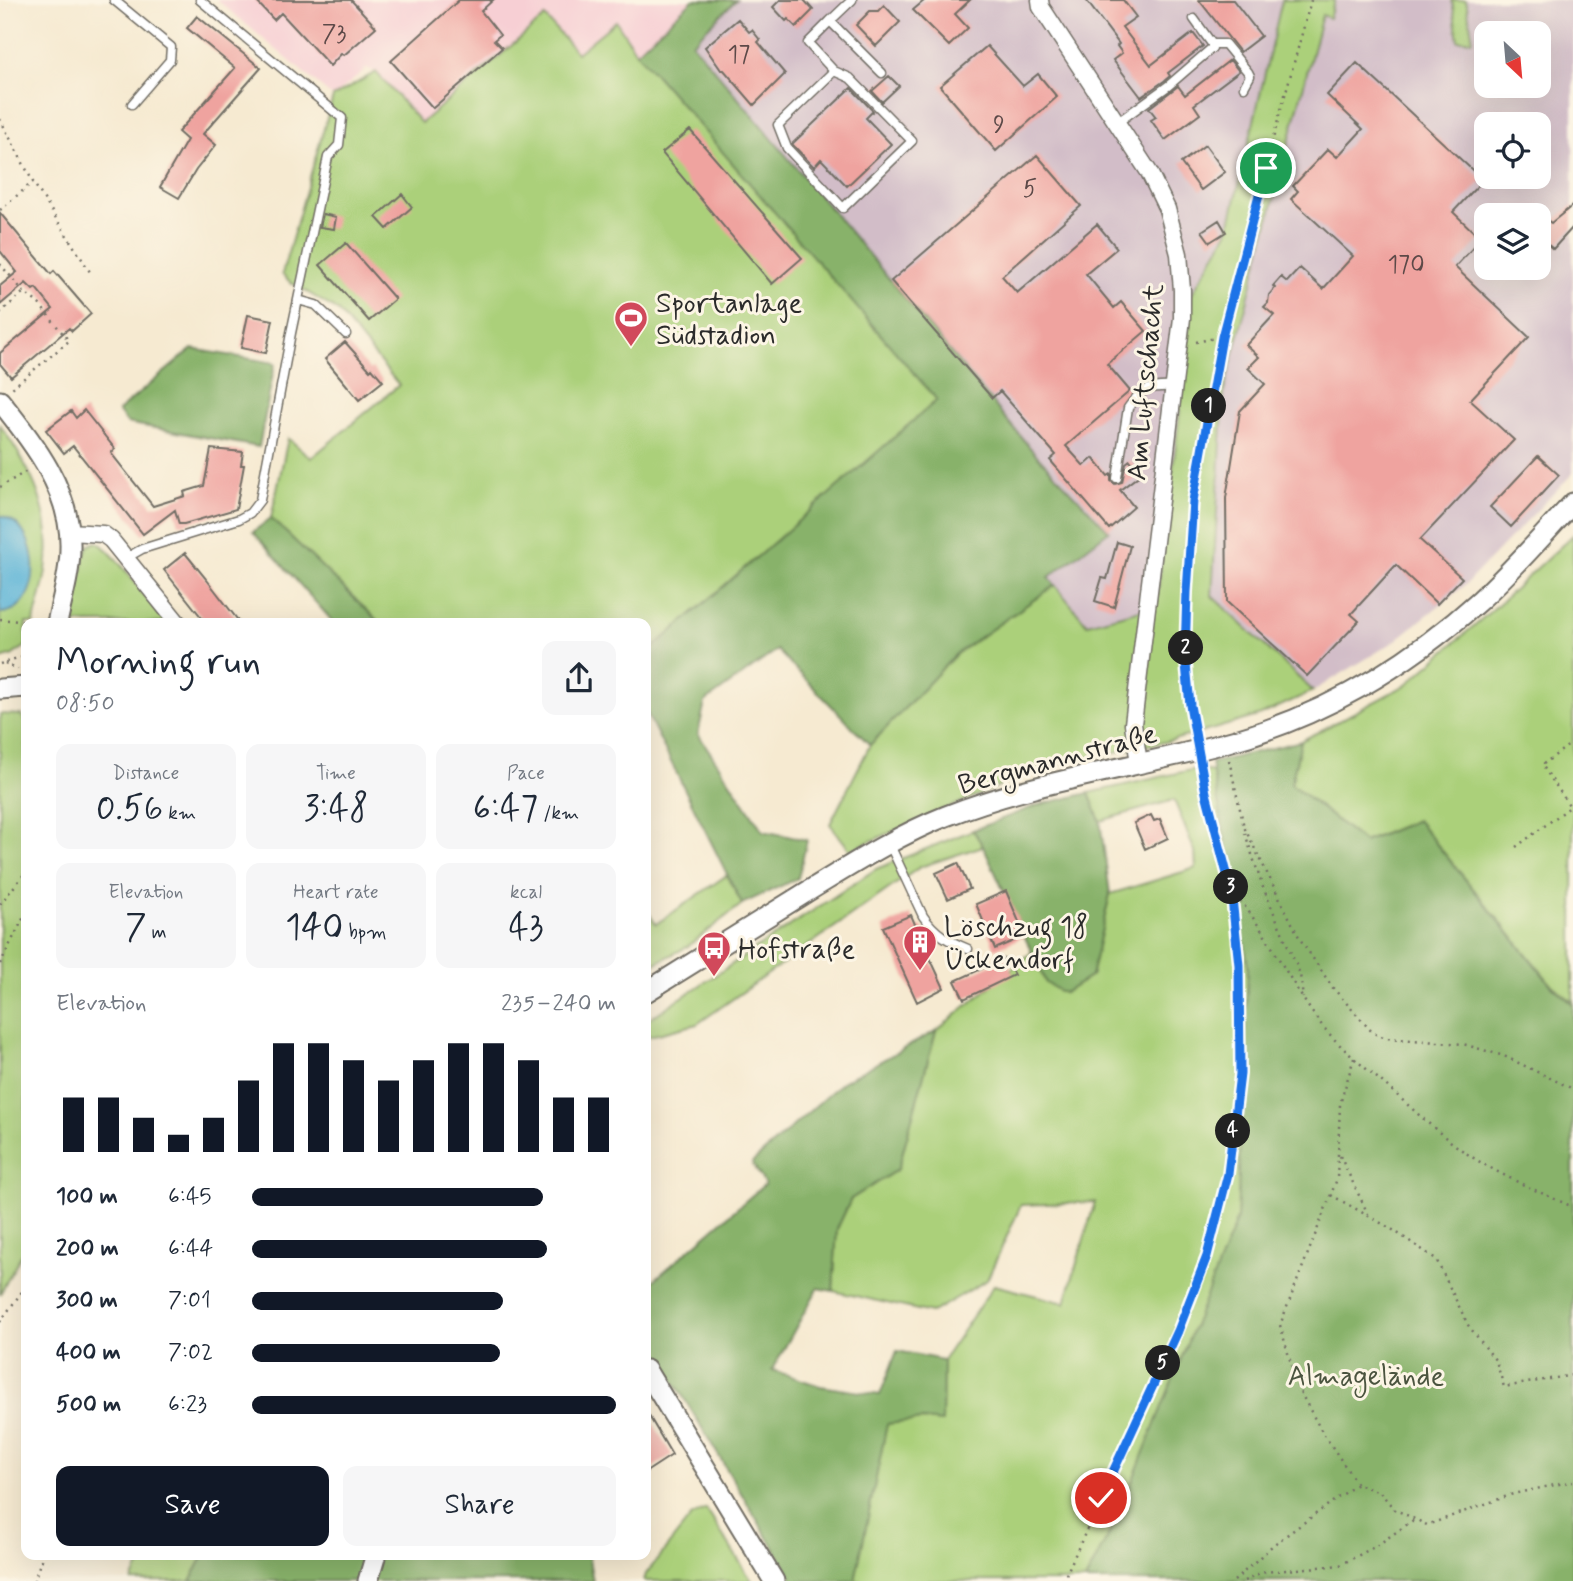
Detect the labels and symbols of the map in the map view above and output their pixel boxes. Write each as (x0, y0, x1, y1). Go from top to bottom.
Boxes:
house number: 73 (322, 19, 346, 50)
north arrow (1474, 21, 1550, 98)
house number: 17 (728, 40, 750, 71)
house number: 9 (993, 110, 1005, 141)
pin (1236, 138, 1296, 198)
house number: 5 (1023, 174, 1037, 205)
house number: 170 (1387, 250, 1425, 281)
street label: Am Luftschacht (1119, 282, 1174, 482)
place label: Sportanlage Südstadion (656, 286, 802, 355)
sports icon: Sportanlage Südstadion (612, 299, 650, 348)
pin: 1 (1192, 388, 1226, 424)
pin: 2 (1168, 630, 1204, 666)
street label: Bergmannstraße (954, 716, 1162, 807)
pin: 3 (1214, 870, 1248, 904)
place label: Löschzug 18 Ückendorf (944, 910, 1088, 979)
building icon: Löschzug 18 Ückendorf (901, 923, 939, 972)
bus stop icon: Hofstraße (695, 929, 733, 978)
place label: Hofstraße (738, 932, 855, 969)
pin: 4 (1216, 1114, 1250, 1148)
pin: 5 (1146, 1346, 1180, 1380)
park label: Almagelände (1288, 1359, 1444, 1398)
pin (1071, 1468, 1131, 1528)

